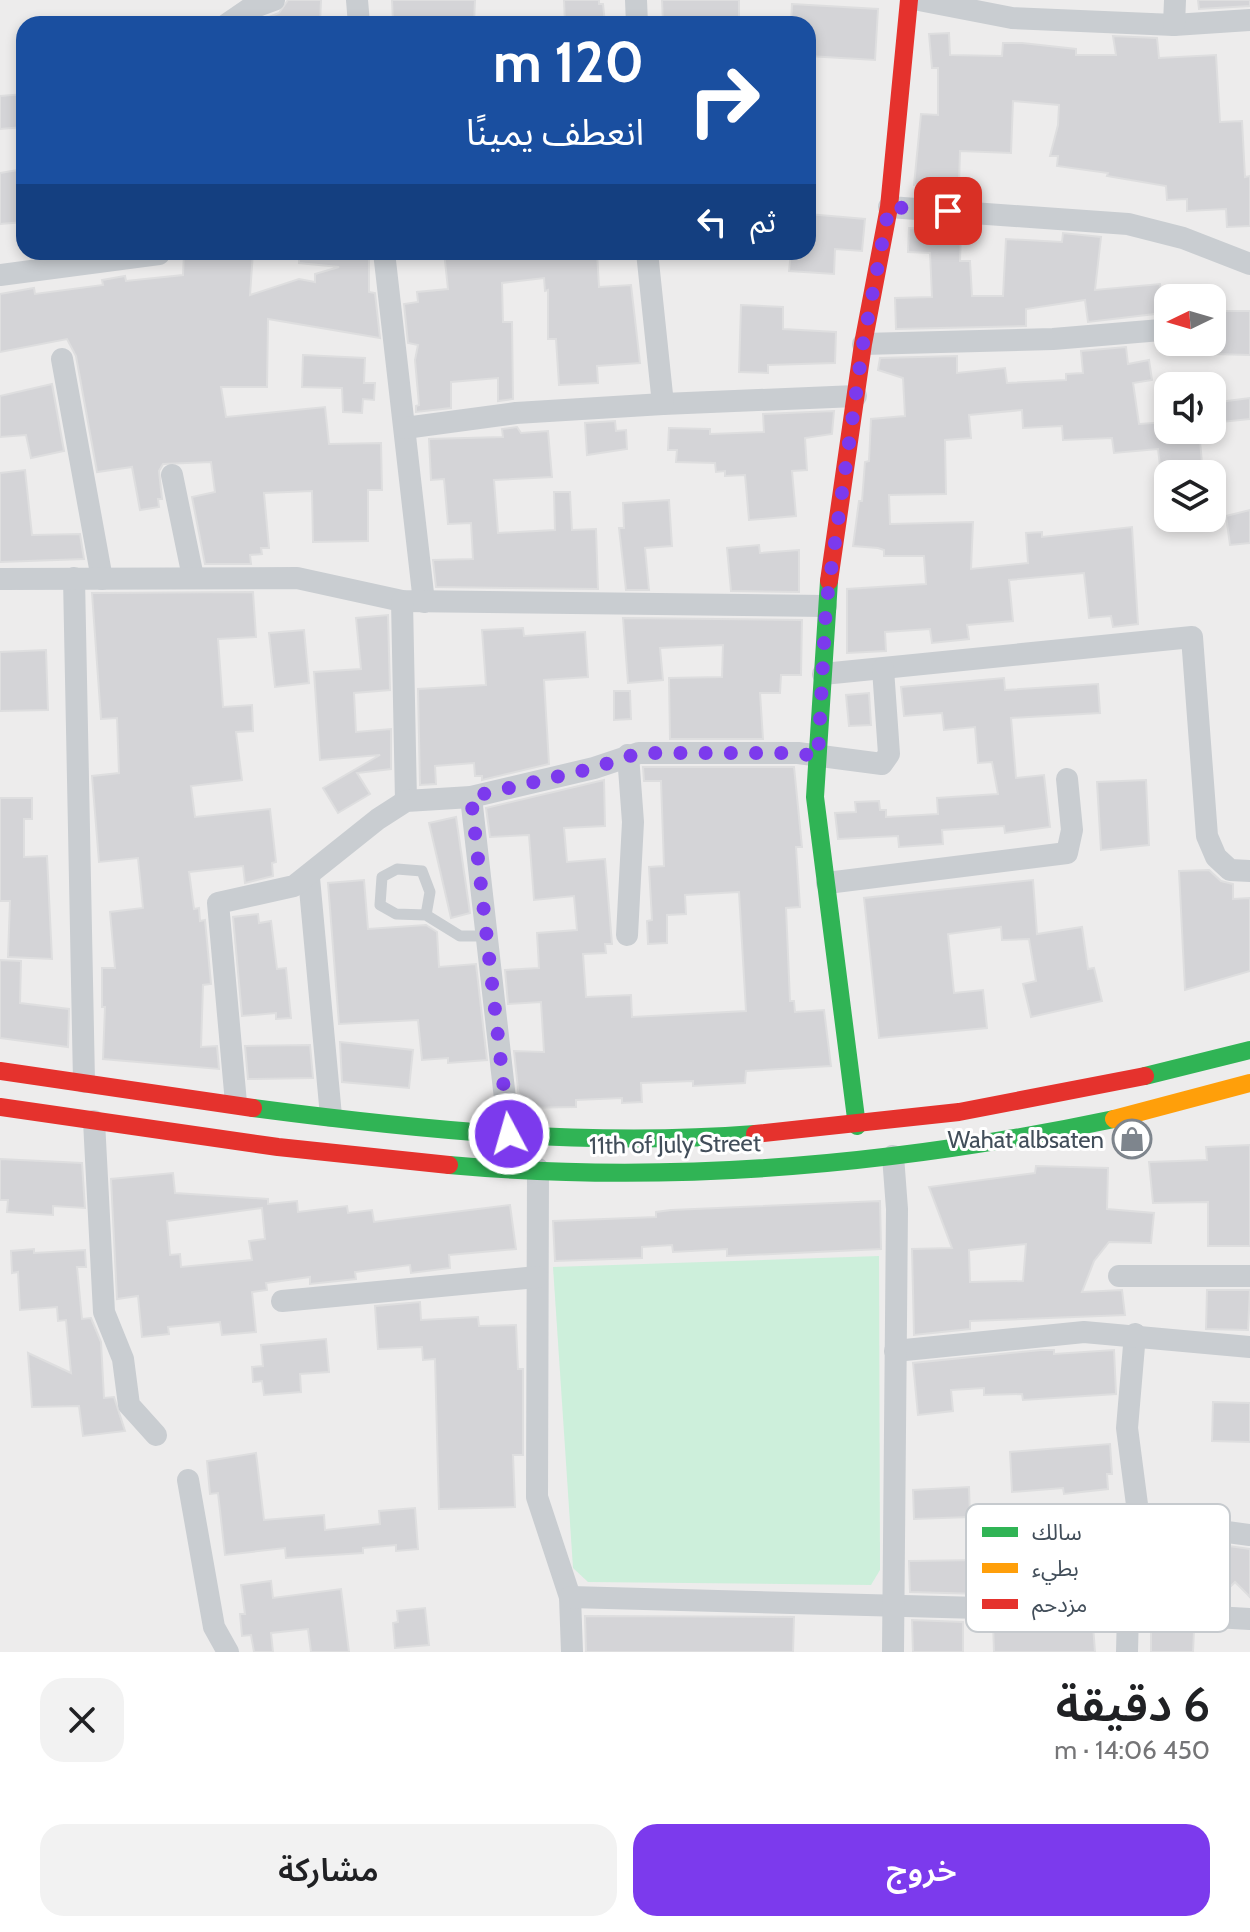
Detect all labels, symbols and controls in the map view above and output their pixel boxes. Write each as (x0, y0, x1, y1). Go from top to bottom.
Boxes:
text: 120 m (493, 28, 644, 96)
icon: right (672, 48, 776, 152)
text: انعطف يمينًا (466, 110, 644, 154)
pin (914, 177, 982, 245)
icon: arrive (926, 189, 970, 233)
icon: left (690, 200, 734, 244)
text: ثم (750, 203, 776, 240)
north arrow (1154, 284, 1226, 356)
map controls (1154, 284, 1226, 532)
button: sound (1154, 372, 1226, 444)
button: layers (1154, 460, 1226, 532)
position arrow (467, 1092, 551, 1176)
shop icon: Wahat albsaten (1111, 1118, 1153, 1160)
place label: Wahat albsaten (948, 1125, 1104, 1154)
street label: 11th of July Street (589, 1128, 761, 1160)
legend (966, 1504, 1230, 1632)
text: سالك (1032, 1519, 1082, 1546)
text: بطيء (1032, 1555, 1079, 1585)
text: مزدحم (1032, 1591, 1087, 1621)
text: 6 دقيقة (1056, 1675, 1210, 1733)
button: close (40, 1678, 124, 1762)
text: 450 m · 14:06 (1054, 1734, 1210, 1766)
button: مشاركة (40, 1824, 617, 1916)
button: خروج (633, 1824, 1210, 1916)

